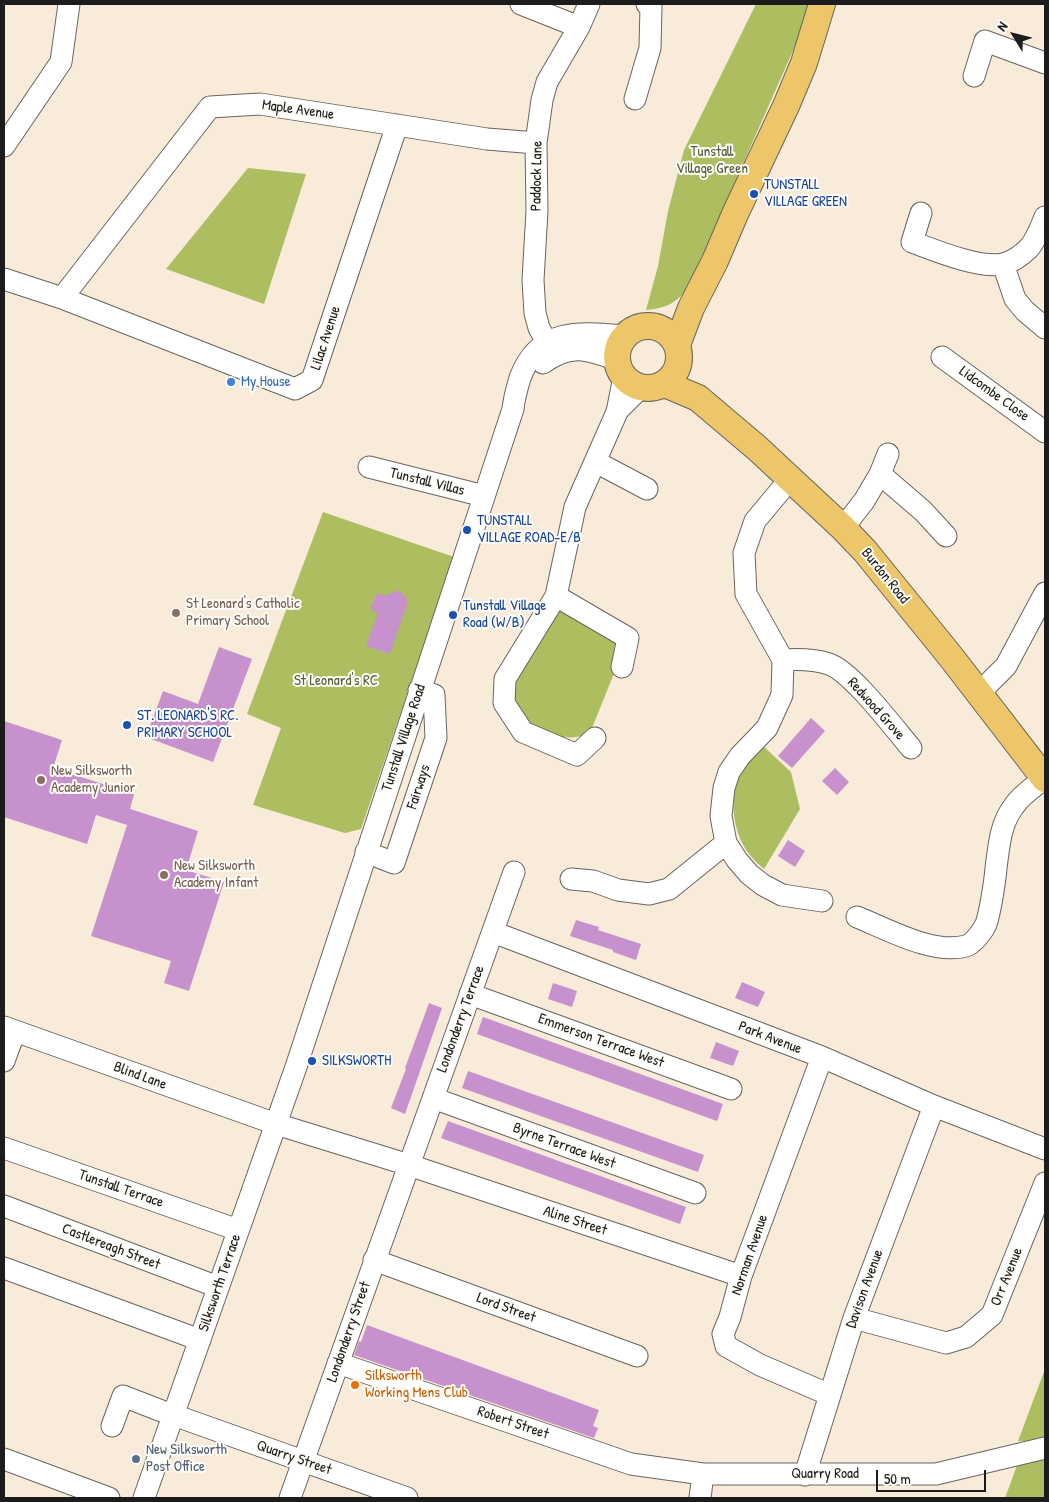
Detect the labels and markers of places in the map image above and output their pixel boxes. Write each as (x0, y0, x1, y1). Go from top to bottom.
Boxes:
place label: TUNSTALL VILLAGE GREEN (764, 176, 847, 211)
marker: TUNSTALL VILLAGE GREEN (748, 188, 760, 200)
place label: My House (241, 373, 291, 391)
marker: My House (225, 376, 237, 388)
place label: TUNSTALL VILLAGE ROAD-E/B (477, 512, 581, 547)
marker: TUNSTALL VILLAGE ROAD-E/B (461, 524, 473, 536)
place label: St Leonard's Catholic Primary School (186, 595, 300, 630)
place label: Tunstall Village Road (W/B) (463, 597, 546, 632)
marker: St Leonard's Catholic Primary School (170, 607, 182, 619)
marker: Tunstall Village Road (W/B) (447, 609, 459, 621)
place label: ST. LEONARD'S RC. PRIMARY SCHOOL (137, 707, 238, 742)
marker: ST. LEONARD'S RC. PRIMARY SCHOOL (121, 719, 133, 731)
place label: New Silksworth Academy Junior (51, 762, 135, 797)
marker: New Silksworth Academy Junior (35, 774, 47, 786)
place label: New Silksworth Academy Infant (174, 857, 258, 892)
marker: New Silksworth Academy Infant (158, 869, 170, 881)
place label: SILKSWORTH (322, 1052, 391, 1070)
marker: SILKSWORTH (306, 1055, 318, 1067)
place label: Silksworth Working Mens Club (365, 1367, 468, 1402)
marker: Silksworth Working Mens Club (349, 1379, 361, 1391)
place label: New Silksworth Post Office (146, 1441, 227, 1476)
marker: New Silksworth Post Office (130, 1453, 142, 1465)

